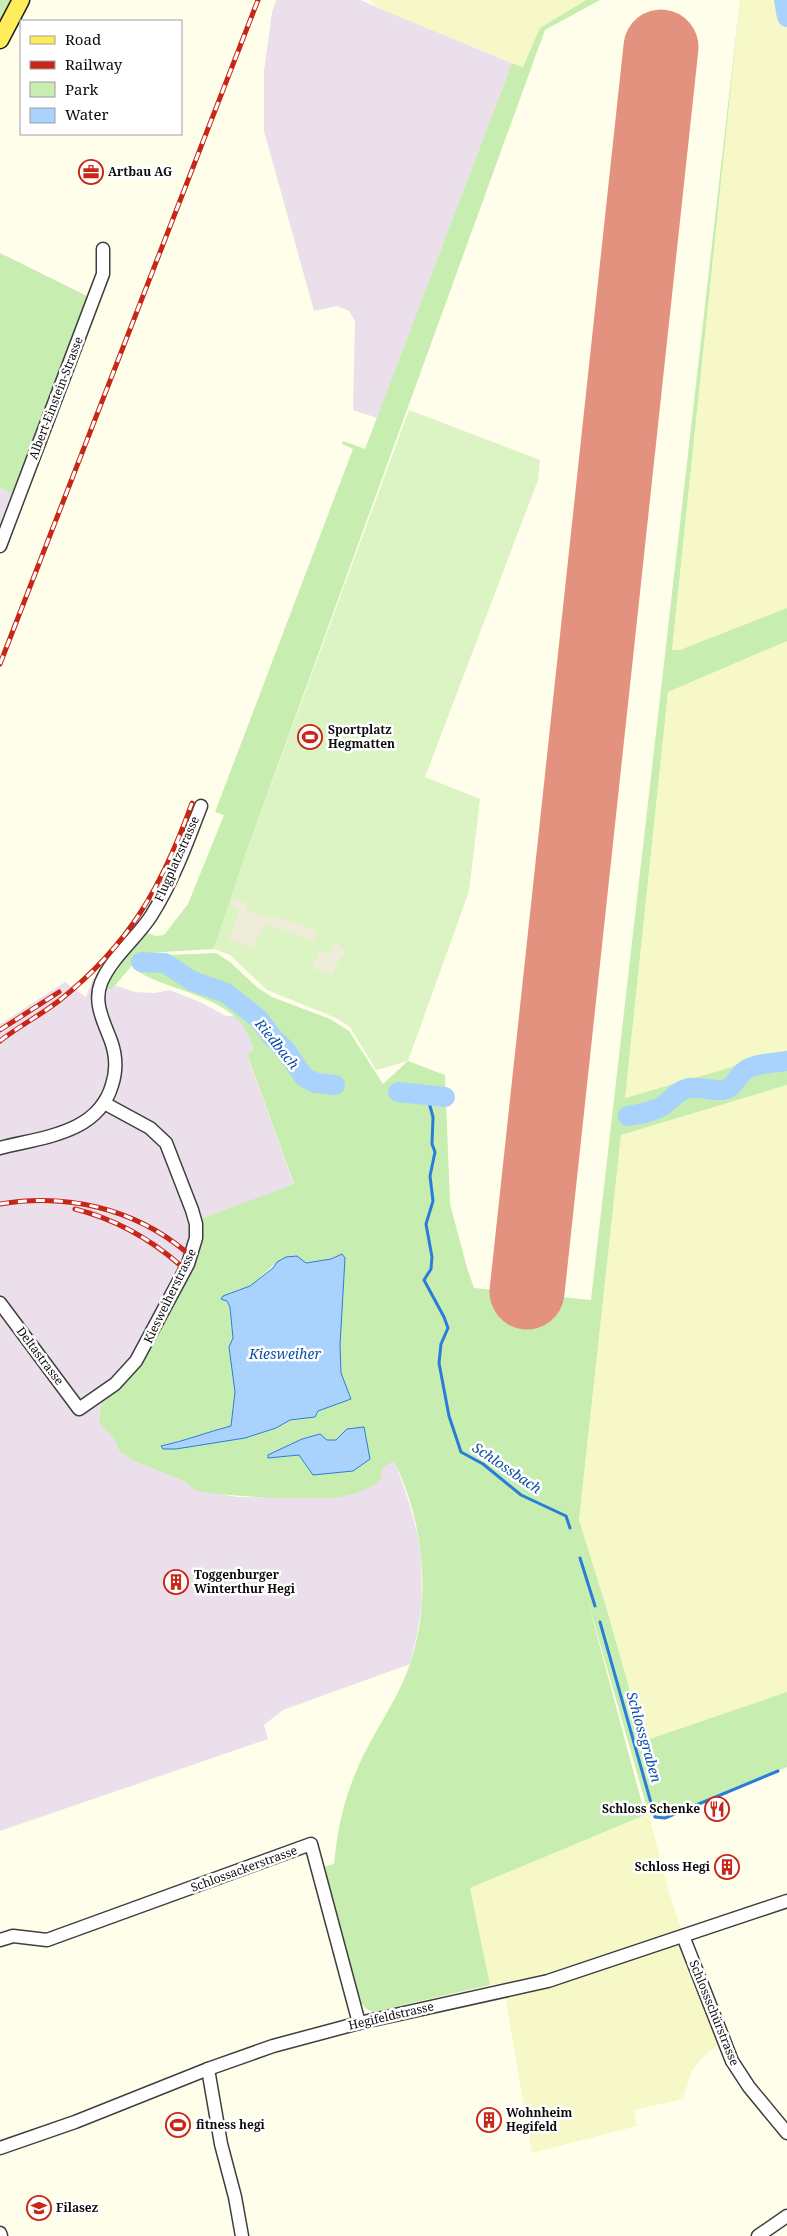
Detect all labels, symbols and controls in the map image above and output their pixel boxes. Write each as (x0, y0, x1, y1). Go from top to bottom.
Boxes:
legend (20, 20, 182, 135)
text: Road (65, 29, 101, 49)
text: Railway (65, 54, 123, 74)
text: Park (65, 79, 99, 99)
text: Water (65, 104, 108, 124)
office icon: Artbau AG (78, 159, 104, 185)
place label: Artbau AG (108, 163, 172, 180)
street label: Albert-Einstein-Strasse (24, 334, 87, 462)
place label: Sportplatz Hegmatten (328, 721, 395, 752)
sports icon: Sportplatz Hegmatten (297, 724, 323, 750)
street label: Flugplatzstrasse (150, 813, 203, 904)
water label: Riedbach (251, 1014, 304, 1073)
street label: Kiesweiherstrasse (139, 1246, 200, 1346)
street label: Deltastrasse (13, 1323, 68, 1388)
water label: Kiesweiher (248, 1344, 321, 1363)
water label: Schlossbach (469, 1438, 546, 1498)
place label: Toggenburger Winterthur Hegi (194, 1566, 296, 1597)
building icon: Toggenburger Winterthur Hegi (163, 1569, 189, 1595)
water label: Schlossgraben (622, 1689, 667, 1785)
restaurant icon: Schloss Schenke (704, 1796, 730, 1822)
place label: Schloss Schenke (602, 1800, 700, 1817)
street label: Schlossackerstrasse (188, 1841, 299, 1896)
building icon: Schloss Hegi (714, 1854, 740, 1880)
place label: Schloss Hegi (635, 1858, 711, 1875)
street label: Schlossschürstrasse (685, 1957, 743, 2068)
street label: Hegifeldstrasse (346, 1997, 435, 2034)
place label: Wohnheim Hegifeld (506, 2104, 573, 2135)
building icon: Wohnheim Hegifeld (476, 2107, 502, 2133)
sports icon: fitness hegi (165, 2112, 191, 2138)
place label: fitness hegi (196, 2116, 266, 2133)
school or university icon: Filasez (26, 2195, 52, 2221)
place label: Filasez (56, 2199, 98, 2216)

